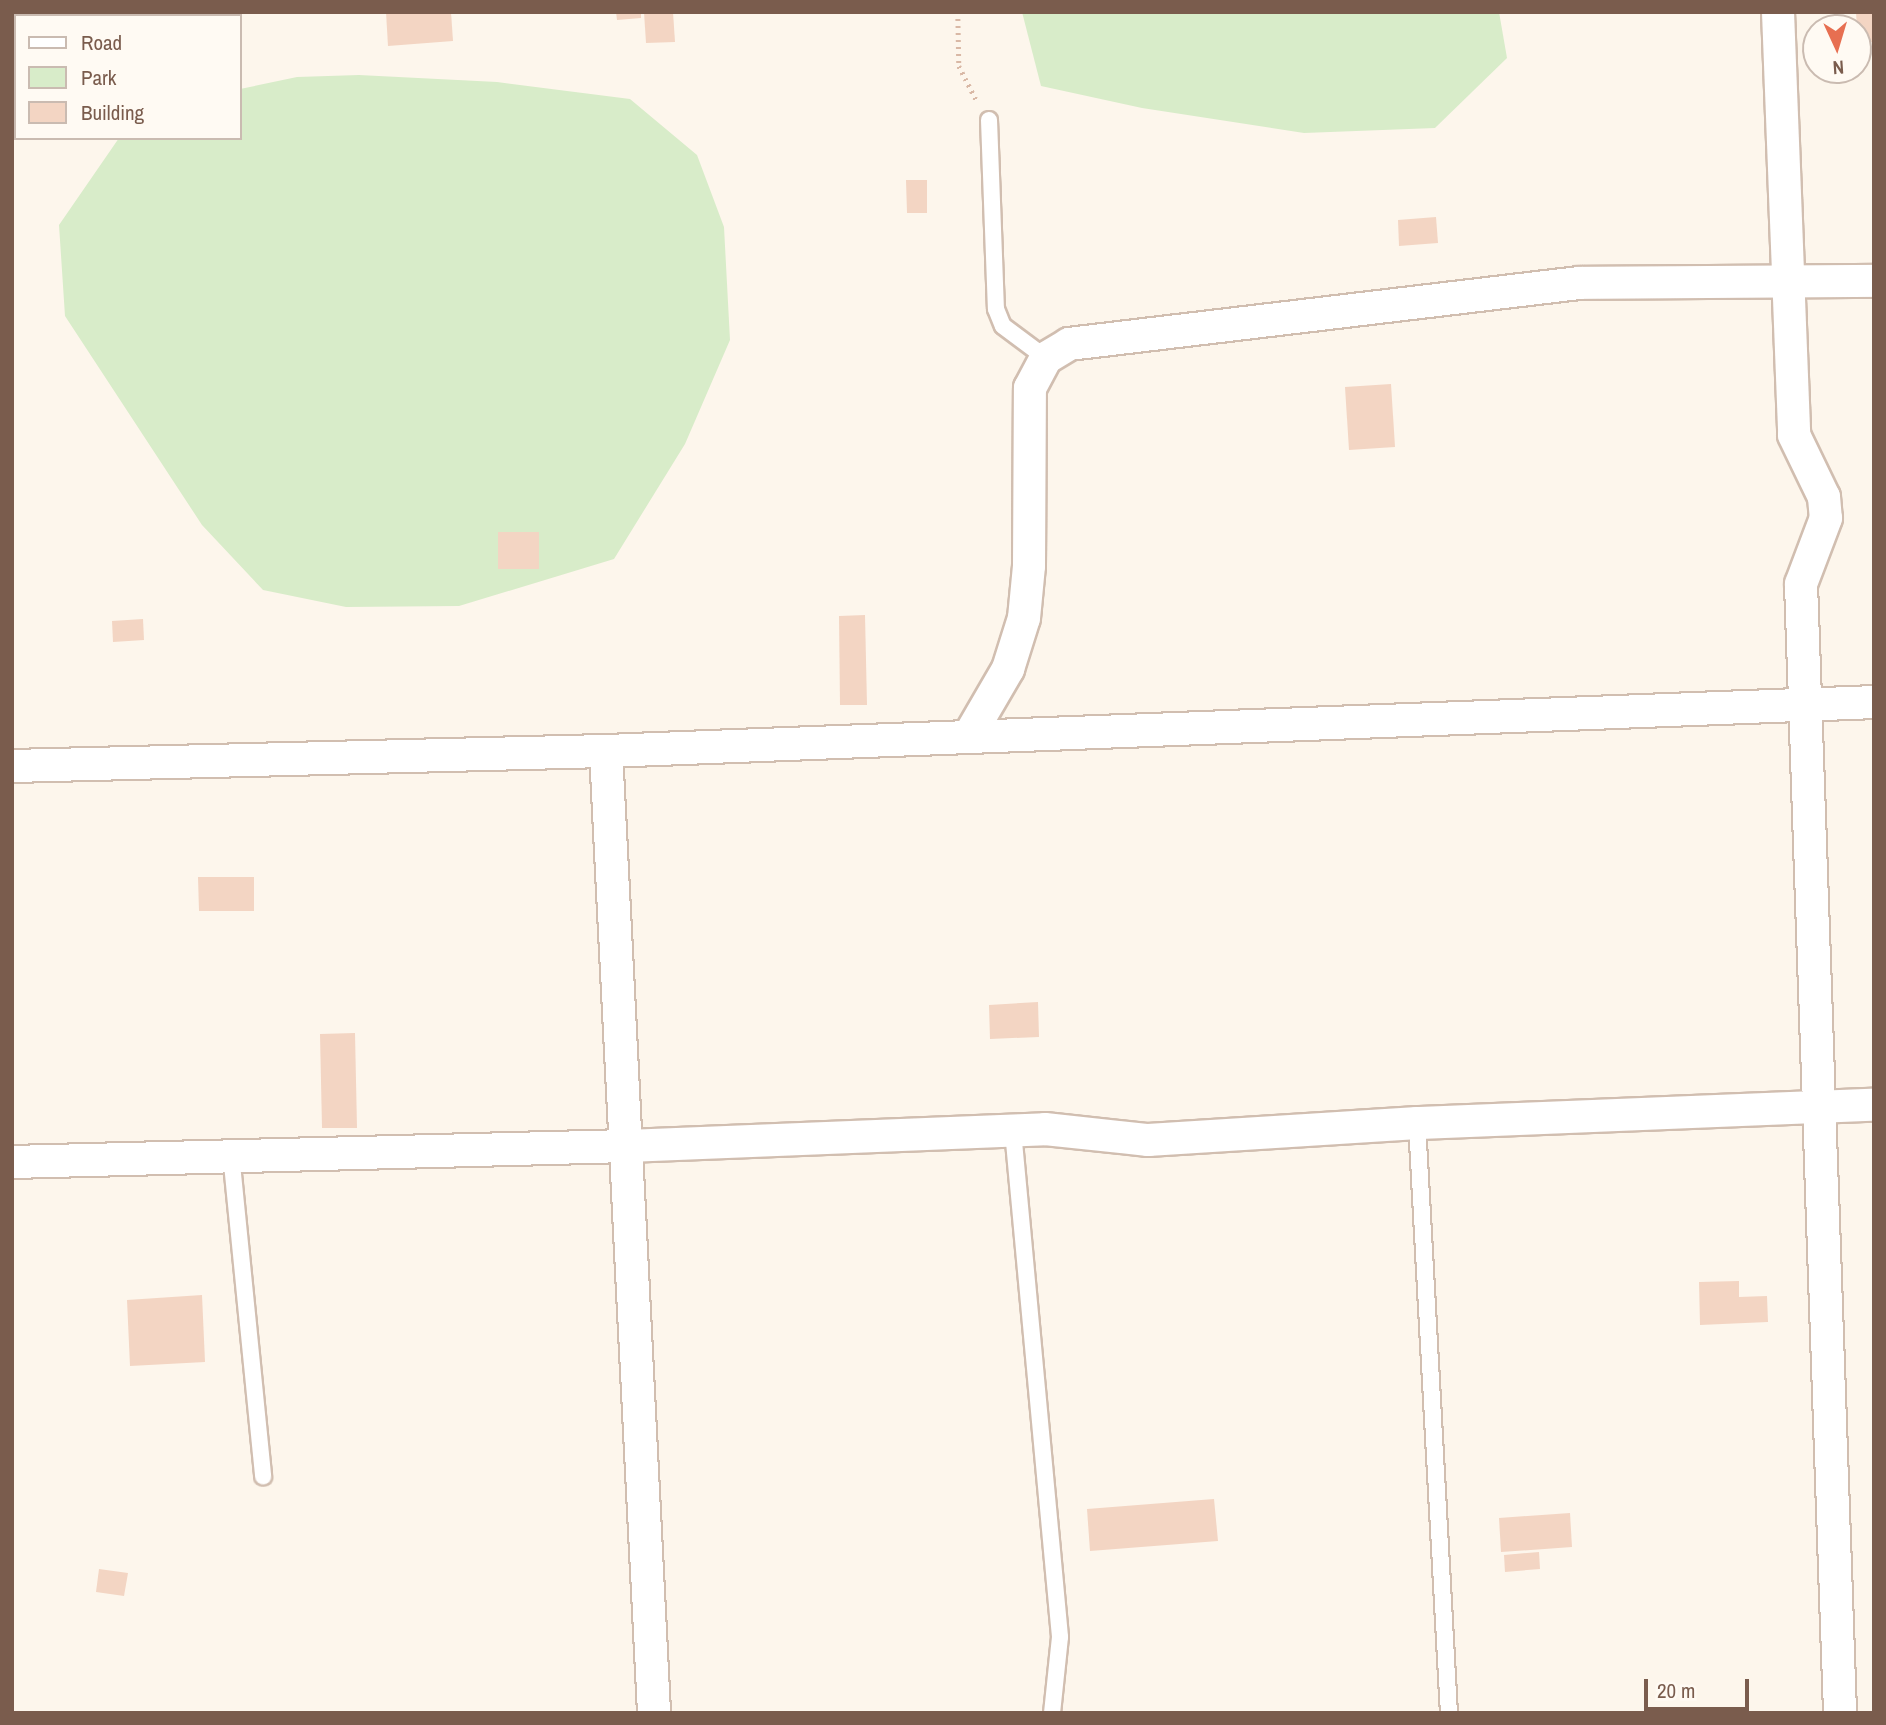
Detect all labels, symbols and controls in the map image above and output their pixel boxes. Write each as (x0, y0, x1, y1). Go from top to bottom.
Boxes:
legend (14, 14, 242, 140)
north arrow (1802, 14, 1872, 84)
text: Road (81, 28, 122, 57)
text: N (1832, 55, 1845, 81)
text: Park (81, 63, 116, 92)
text: Building (81, 98, 144, 127)
scale bar (1648, 1666, 1753, 1710)
text: 20 m (1657, 1676, 1695, 1705)

